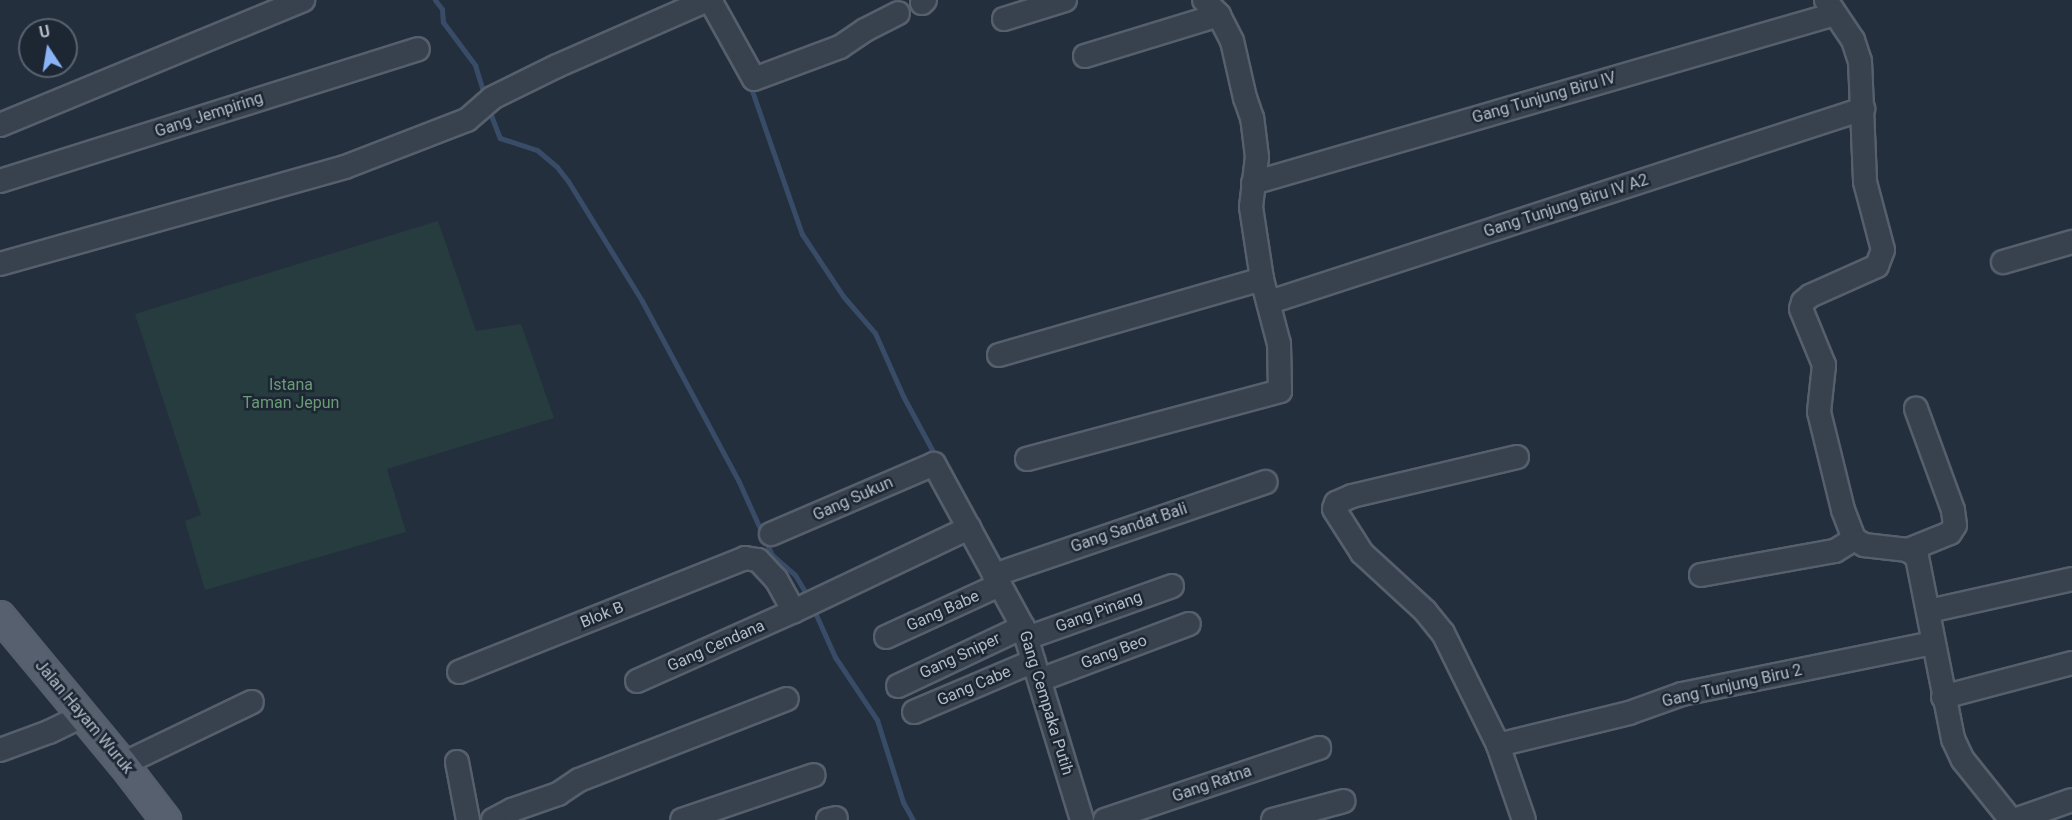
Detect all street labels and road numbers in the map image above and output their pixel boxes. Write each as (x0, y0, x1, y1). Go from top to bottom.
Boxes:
street label: Gang Tunjung Biru IV (1470, 68, 1618, 128)
street label: Gang Jempiring (152, 88, 266, 142)
street label: Gang Tunjung Biru IV A2 (1481, 170, 1651, 242)
street label: Gang Sukun (810, 473, 896, 525)
street label: Gang Sandat Bali (1068, 499, 1190, 557)
street label: Gang Babe (904, 586, 982, 636)
street label: Gang Pinang (1053, 587, 1145, 637)
street label: Blok B (578, 598, 626, 632)
street label: Gang Cendana (664, 616, 768, 676)
street label: Gang Sniper (917, 629, 1003, 683)
street label: Gang Cempaka Putih (1015, 629, 1077, 777)
street label: Gang Beo (1078, 631, 1150, 673)
street label: Jalan Hayam Wuruk (31, 656, 137, 778)
street label: Gang Tunjung Biru 2 (1660, 661, 1804, 711)
street label: Gang Cabe (934, 662, 1014, 710)
street label: Gang Ratna (1170, 761, 1254, 807)

